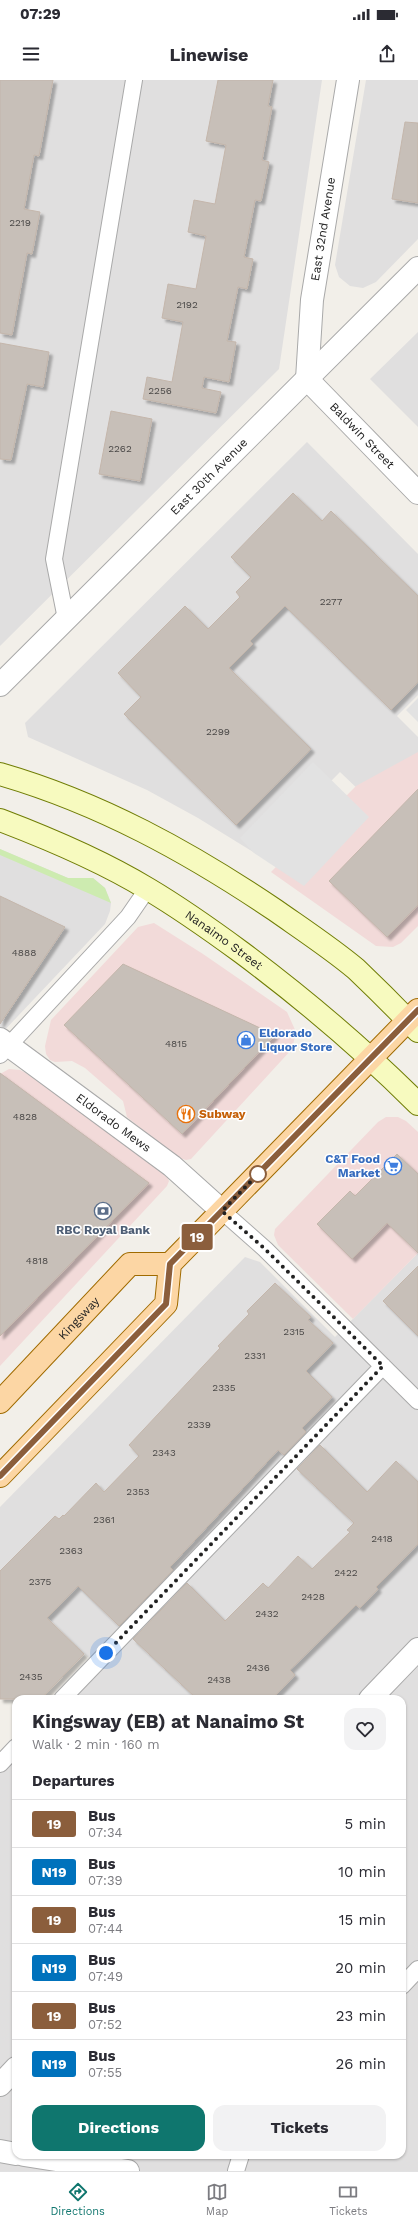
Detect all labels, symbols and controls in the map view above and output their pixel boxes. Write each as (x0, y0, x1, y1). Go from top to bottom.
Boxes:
text: 07:29 (20, 5, 61, 23)
icon: menu (20, 43, 42, 65)
icon: share (376, 43, 398, 65)
text: Linewise (170, 44, 248, 65)
street label: East 32nd Avenue (308, 176, 338, 282)
house number: 2219 (9, 217, 31, 228)
house number: 2192 (176, 299, 198, 310)
house number: 2256 (148, 385, 172, 396)
street label: Baldwin Street (327, 400, 397, 472)
street label: East 30th Avenue (167, 435, 250, 518)
house number: 2262 (108, 443, 132, 454)
house number: 2277 (320, 596, 343, 607)
house number: 2299 (206, 726, 230, 737)
street label: Nanaimo Street (183, 908, 265, 973)
house number: 4888 (12, 947, 36, 958)
place label: Eldorado Liquor Store (259, 1026, 333, 1054)
shop icon: Eldorado Liquor Store (236, 1030, 256, 1050)
house number: 4815 (165, 1038, 187, 1049)
street label: Eldorado Mews (73, 1091, 154, 1155)
restaurant icon: Subway (176, 1104, 196, 1124)
place label: Subway (199, 1107, 246, 1121)
house number: 4828 (13, 1111, 37, 1122)
place label: C&T Food Market (325, 1152, 381, 1180)
supermarket icon: C&T Food Market (383, 1156, 403, 1176)
unlabelled marker (249, 1165, 267, 1183)
bank icon: RBC Royal Bank (93, 1201, 113, 1221)
place label: RBC Royal Bank (56, 1223, 151, 1237)
line badge: 19 (179, 1224, 215, 1250)
text: 19 (190, 1229, 204, 1245)
house number: 4818 (26, 1255, 48, 1266)
street label: Kingsway (55, 1293, 103, 1343)
house number: 2315 (283, 1326, 305, 1337)
house number: 2331 (244, 1350, 266, 1361)
house number: 2335 (212, 1382, 236, 1393)
house number: 2339 (187, 1419, 211, 1430)
house number: 2343 (152, 1447, 176, 1458)
house number: 2353 (126, 1486, 150, 1497)
house number: 2361 (93, 1514, 115, 1525)
house number: 2418 (371, 1533, 393, 1544)
house number: 2363 (59, 1545, 83, 1556)
house number: 2422 (334, 1567, 358, 1578)
house number: 2375 (29, 1576, 52, 1587)
house number: 2428 (301, 1591, 325, 1602)
house number: 2432 (255, 1608, 279, 1619)
your location (96, 1643, 116, 1663)
house number: 2436 (246, 1662, 270, 1673)
house number: 2435 (19, 1671, 43, 1682)
house number: 2438 (207, 1674, 231, 1685)
button: heart (344, 1708, 386, 1750)
text: Kingsway (EB) at Nanaimo St (32, 1710, 304, 1733)
text: Walk · 2 min · 160 m (32, 1737, 160, 1752)
text: Departures (32, 1772, 115, 1790)
text: Bus (88, 1807, 116, 1825)
text: 5 min (345, 1815, 386, 1833)
text: 19 (47, 1816, 61, 1832)
text: 07:34 (88, 1825, 123, 1840)
text: Bus (88, 1855, 116, 1873)
text: 10 min (338, 1863, 386, 1881)
text: N19 (41, 1864, 67, 1880)
text: 07:39 (88, 1873, 123, 1888)
text: Bus (88, 1903, 116, 1921)
text: 15 min (339, 1911, 386, 1929)
text: 19 (47, 1912, 61, 1928)
text: 07:44 (88, 1921, 123, 1936)
text: Bus (88, 1951, 116, 1969)
text: 20 min (335, 1959, 386, 1977)
text: N19 (41, 1960, 67, 1976)
text: 07:49 (88, 1969, 123, 1984)
text: Bus (88, 1999, 116, 2017)
text: 23 min (336, 2007, 386, 2025)
text: 19 (47, 2008, 61, 2024)
text: 07:52 (88, 2017, 122, 2032)
text: Bus (88, 2047, 116, 2065)
text: 26 min (335, 2055, 386, 2073)
text: N19 (41, 2056, 67, 2072)
text: 07:55 (88, 2065, 122, 2080)
button: Directions (32, 2105, 205, 2151)
button: Tickets (213, 2105, 386, 2151)
tab: Directions (50, 2181, 105, 2218)
tab: Map (206, 2181, 228, 2218)
tab: Tickets (329, 2181, 367, 2218)

